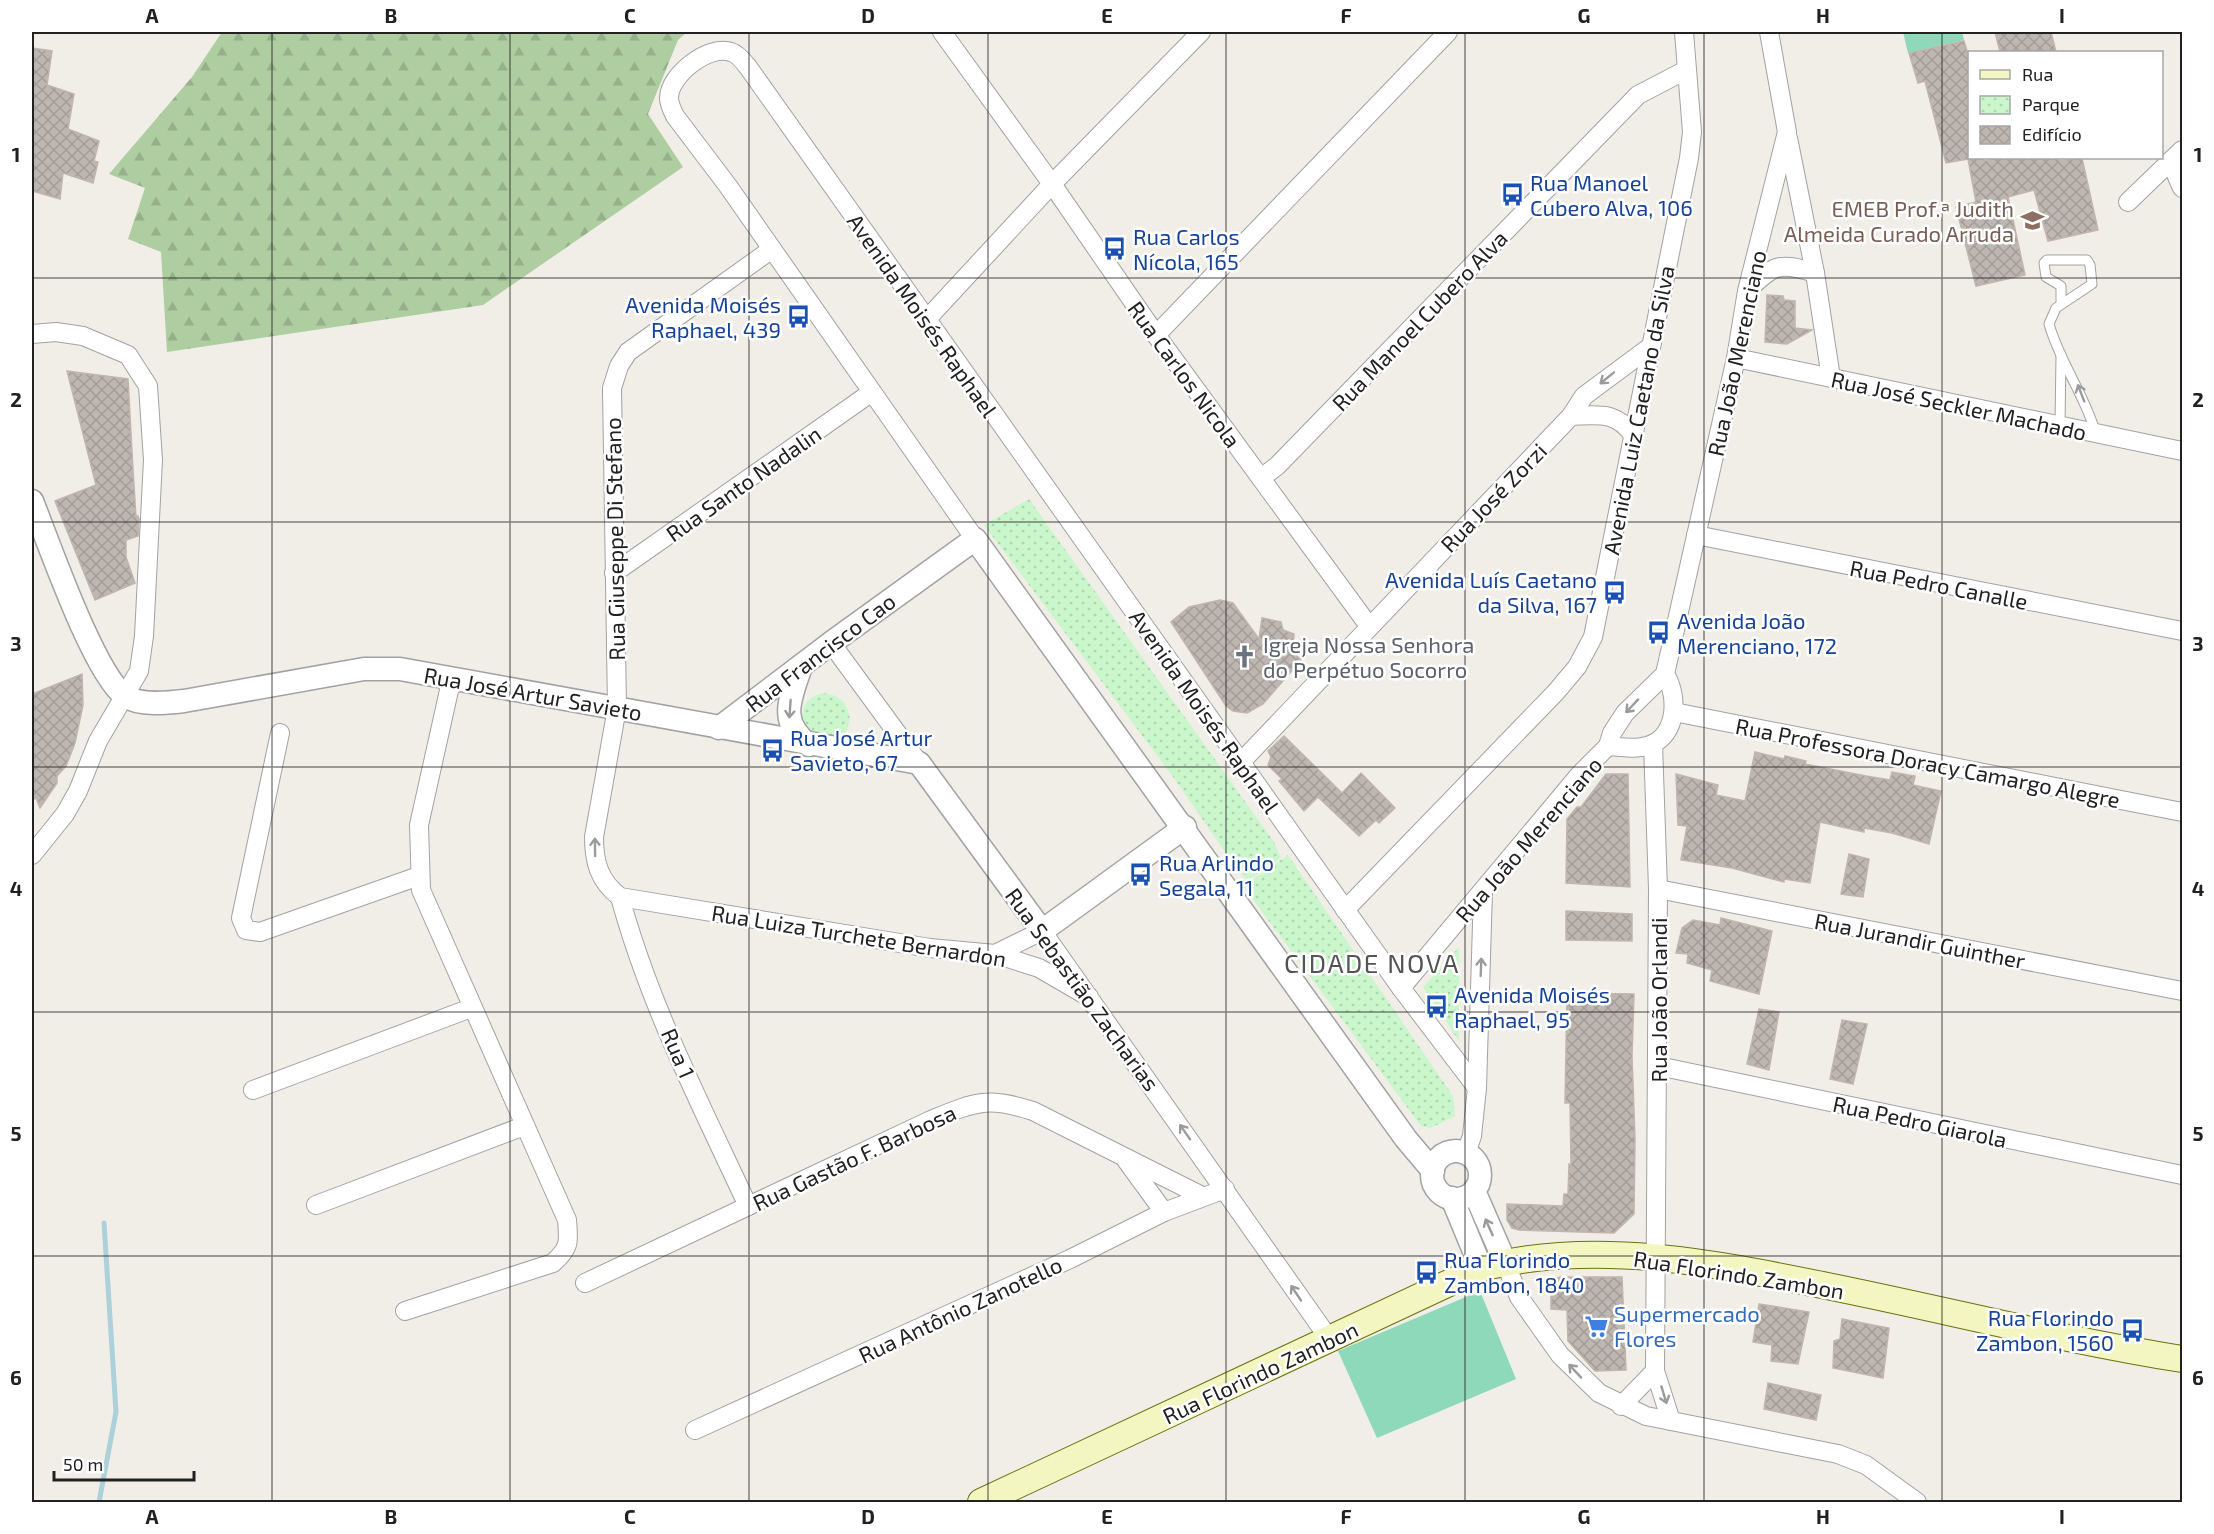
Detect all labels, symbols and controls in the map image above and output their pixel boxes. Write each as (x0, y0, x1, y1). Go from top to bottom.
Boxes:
text: A (145, 3, 159, 27)
text: B (385, 3, 397, 27)
text: C (624, 3, 636, 27)
text: D (861, 3, 875, 27)
text: E (1101, 3, 1113, 27)
text: F (1340, 3, 1352, 27)
text: G (1578, 3, 1590, 27)
text: H (1816, 3, 1830, 27)
text: I (2059, 3, 2065, 27)
legend (1968, 51, 2163, 159)
text: Rua (2022, 63, 2053, 85)
text: Parque (2022, 93, 2080, 115)
text: Edifício (2022, 123, 2082, 145)
text: 1 (12, 142, 20, 166)
text: 1 (2194, 142, 2202, 166)
place label: Rua Manoel Cubero Alva, 106 (1530, 169, 1693, 220)
bus stop icon: Rua Manoel Cubero Alva, 106 (1499, 182, 1525, 208)
place label: EMEB Prof.ª Judith Almeida Curado Arruda (1784, 195, 2014, 246)
street label: Avenida Moisés Raphael (843, 208, 1003, 422)
school or university icon: EMEB Prof.ª Judith Almeida Curado Arruda (2019, 208, 2045, 234)
place label: Rua Carlos Nícola, 165 (1133, 223, 1240, 274)
street label: Rua Manoel Cubero Alva (1326, 224, 1512, 416)
bus stop icon: Rua Carlos Nícola, 165 (1102, 236, 1128, 262)
street label: Rua João Merenciano (1701, 248, 1771, 458)
street label: Avenida Luiz Caetano da Silva (1597, 263, 1679, 557)
place label: Avenida Moisés Raphael, 439 (625, 291, 781, 342)
street label: Rua Carlos Nicola (1123, 296, 1247, 452)
bus stop icon: Avenida Moisés Raphael, 439 (786, 304, 812, 330)
street label: Rua José Seckler Machado (1829, 365, 2089, 445)
one-way arrow (1599, 371, 1615, 384)
one-way arrow (2075, 385, 2086, 403)
text: 2 (10, 387, 22, 411)
text: 2 (2192, 387, 2204, 411)
street label: Rua Giuseppe Di Stefano (599, 417, 629, 661)
street label: Rua Santo Nadalin (661, 420, 825, 546)
street label: Rua José Zorzi (1435, 437, 1551, 557)
street label: Rua Pedro Canalle (1848, 554, 2030, 614)
place label: Avenida Luís Caetano da Silva, 167 (1385, 566, 1597, 617)
bus stop icon: Avenida Luís Caetano da Silva, 167 (1602, 579, 1628, 605)
street label: Rua Francisco Cao (740, 587, 900, 717)
street label: Avenida Moisés Raphael (1125, 604, 1285, 818)
place label: Avenida João Merenciano, 172 (1677, 607, 1837, 658)
bus stop icon: Avenida João Merenciano, 172 (1646, 620, 1672, 646)
text: 3 (10, 631, 22, 655)
place label: Igreja Nossa Senhora do Perpétuo Socorro (1263, 631, 1474, 682)
text: 3 (2192, 631, 2204, 655)
church icon: Igreja Nossa Senhora do Perpétuo Socorro (1232, 644, 1258, 670)
street label: Rua José Artur Savieto (422, 661, 644, 725)
one-way arrow (784, 698, 795, 718)
one-way arrow (1625, 699, 1639, 714)
street label: Rua Professora Doracy Camargo Alegre (1734, 712, 2122, 812)
place label: Rua José Artur Savieto, 67 (790, 724, 932, 775)
bus stop icon: Rua José Artur Savieto, 67 (759, 737, 785, 763)
street label: Rua João Merenciano (1449, 751, 1607, 927)
one-way arrow (589, 838, 601, 858)
place label: Rua Arlindo Segala, 11 (1159, 849, 1274, 900)
bus stop icon: Rua Arlindo Segala, 11 (1128, 862, 1154, 888)
text: 4 (10, 876, 23, 900)
text: 4 (2192, 876, 2205, 900)
street label: Rua Sebastião Zacharias (1001, 883, 1165, 1095)
street label: Rua Luiza Turchete Bernardon (710, 899, 1008, 971)
street label: Rua Jurandir Guinther (1812, 907, 2028, 973)
street label: Rua João Orlandi (1645, 917, 1671, 1083)
district label: CIDADE NOVA (1284, 947, 1460, 978)
one-way arrow (1475, 957, 1486, 977)
place label: Avenida Moisés Raphael, 95 (1454, 981, 1610, 1032)
bus stop icon: Avenida Moisés Raphael, 95 (1423, 994, 1449, 1020)
street label: Rua 1 (657, 1024, 701, 1082)
street label: Rua Pedro Giarola (1831, 1090, 2009, 1152)
street label: Rua Gastão F. Barbosa (748, 1099, 960, 1215)
text: 5 (10, 1121, 22, 1145)
text: 5 (2192, 1121, 2204, 1145)
one-way arrow (1179, 1124, 1191, 1141)
one-way arrow (1483, 1218, 1495, 1236)
street label: Rua Florindo Zambon (1632, 1245, 1846, 1303)
place label: Rua Florindo Zambon, 1840 (1444, 1246, 1584, 1297)
street label: Rua Antônio Zanotello (854, 1250, 1066, 1368)
bus stop icon: Rua Florindo Zambon, 1840 (1413, 1259, 1439, 1285)
one-way arrow (1290, 1285, 1302, 1301)
place label: Supermercado Flores (1614, 1300, 1760, 1351)
place label: Rua Florindo Zambon, 1560 (1976, 1304, 2114, 1355)
supermarket icon: Supermercado Flores (1583, 1313, 1609, 1339)
street label: Rua Florindo Zambon (1158, 1315, 1362, 1429)
bus stop icon: Rua Florindo Zambon, 1560 (2119, 1317, 2145, 1343)
one-way arrow (1568, 1363, 1582, 1378)
text: 6 (10, 1365, 22, 1389)
text: 6 (2192, 1365, 2204, 1389)
one-way arrow (1659, 1386, 1670, 1405)
scale bar (54, 1444, 194, 1482)
text: 50 m (63, 1453, 103, 1475)
text: A (145, 1504, 159, 1528)
text: B (385, 1504, 397, 1528)
text: C (624, 1504, 636, 1528)
text: D (861, 1504, 875, 1528)
text: E (1101, 1504, 1113, 1528)
text: F (1340, 1504, 1352, 1528)
text: G (1578, 1504, 1590, 1528)
text: H (1816, 1504, 1830, 1528)
text: I (2059, 1504, 2065, 1528)

